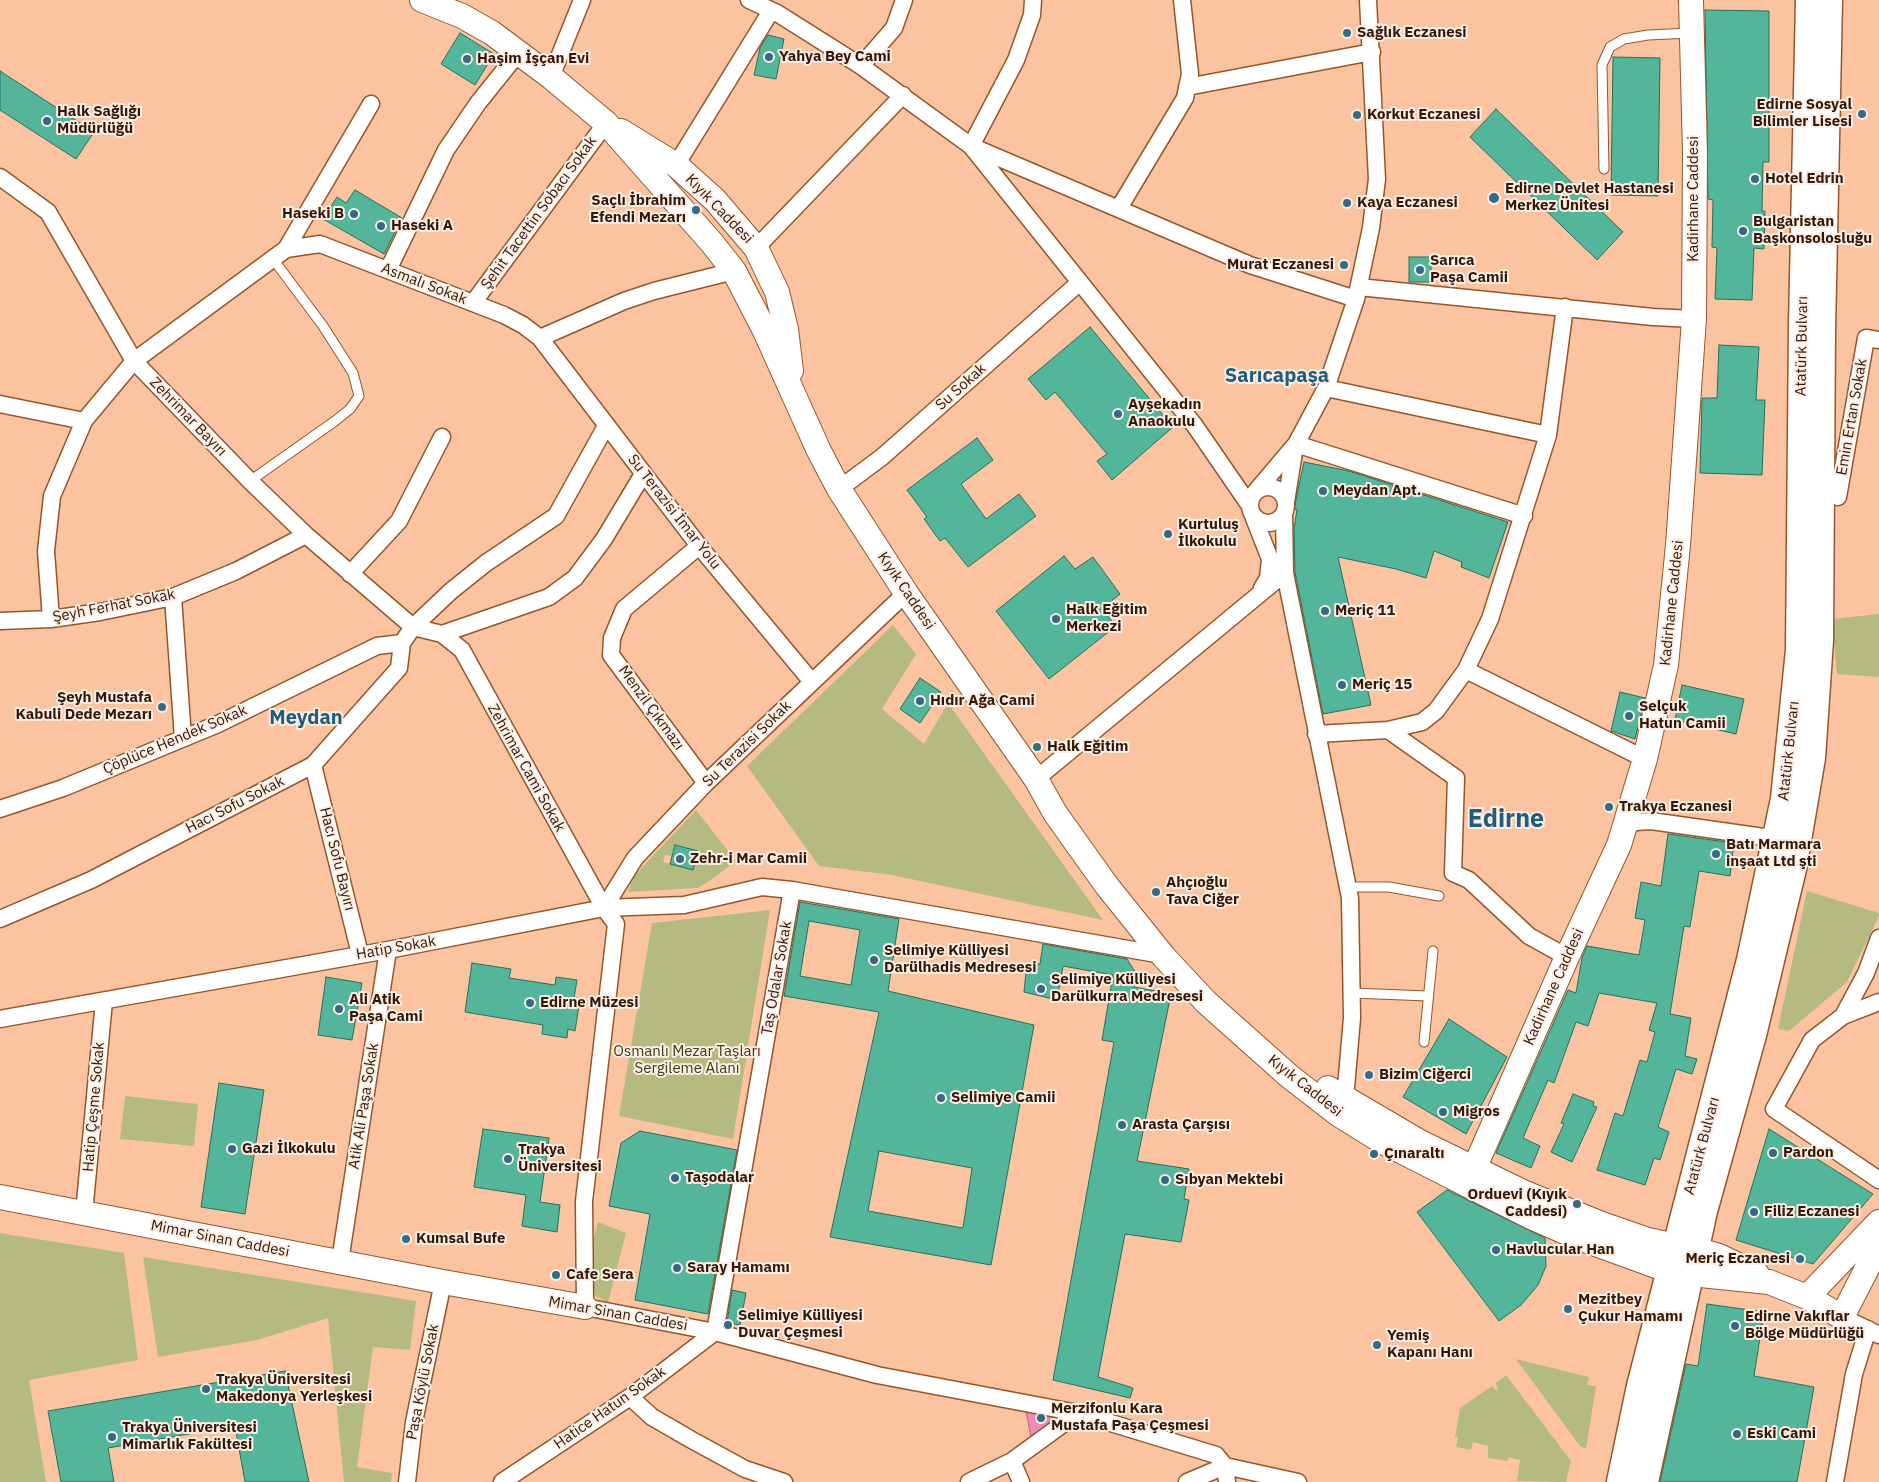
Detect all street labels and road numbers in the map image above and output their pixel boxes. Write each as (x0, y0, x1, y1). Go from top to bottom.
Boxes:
street label: Şehit Tacettin Sobacı Sokak (477, 133, 601, 293)
street label: Kadirhane Caddesi (1685, 136, 1703, 262)
street label: Kıyık Caddesi (681, 170, 757, 248)
street label: Asmalı Sokak (379, 259, 469, 309)
street label: Atatürk Bulvarı (1792, 296, 1812, 396)
street label: Emin Ertan Sokak (1833, 357, 1871, 477)
street label: Su Sokak (932, 360, 990, 414)
street label: Zehrimar Bayırı (146, 374, 230, 460)
street label: Su Terazisi İmar Yolu (624, 451, 724, 573)
street label: Kadirhane Caddesi (1656, 539, 1688, 667)
street label: Kıyık Caddesi (873, 549, 939, 633)
street label: Şeyh Ferhat Sokak (51, 585, 177, 627)
street label: Menzil Çıkmazı (614, 662, 688, 754)
street label: Su Terazisi Sokak (699, 697, 795, 791)
street label: Atatürk Bulvarı (1775, 700, 1803, 802)
street label: Çöplüce Hendek Sokak (100, 701, 250, 779)
street label: Zehrimar Cami Sokak (483, 701, 569, 835)
street label: Hacı Sofu Sokak (183, 772, 287, 838)
street label: Hacı Sofu Bayırı (315, 806, 359, 912)
street label: Taş Odalar Sokak (758, 919, 796, 1037)
street label: Kadirhane Caddesi (1520, 926, 1588, 1048)
street label: Hatip Sokak (355, 932, 437, 964)
street label: Hatip Çeşme Sokak (79, 1041, 109, 1173)
street label: Atik Ali Paşa Sokak (345, 1042, 383, 1170)
street label: Kıyık Caddesi (1264, 1051, 1346, 1121)
street label: Atatürk Bulvarı (1680, 1095, 1724, 1197)
street label: Mimar Sinan Caddesi (149, 1217, 291, 1261)
street label: Mimar Sinan Caddesi (547, 1293, 689, 1335)
street label: Paşa Köylü Sokak (403, 1322, 443, 1442)
street label: Hatice Hatun Sokak (551, 1363, 669, 1453)

